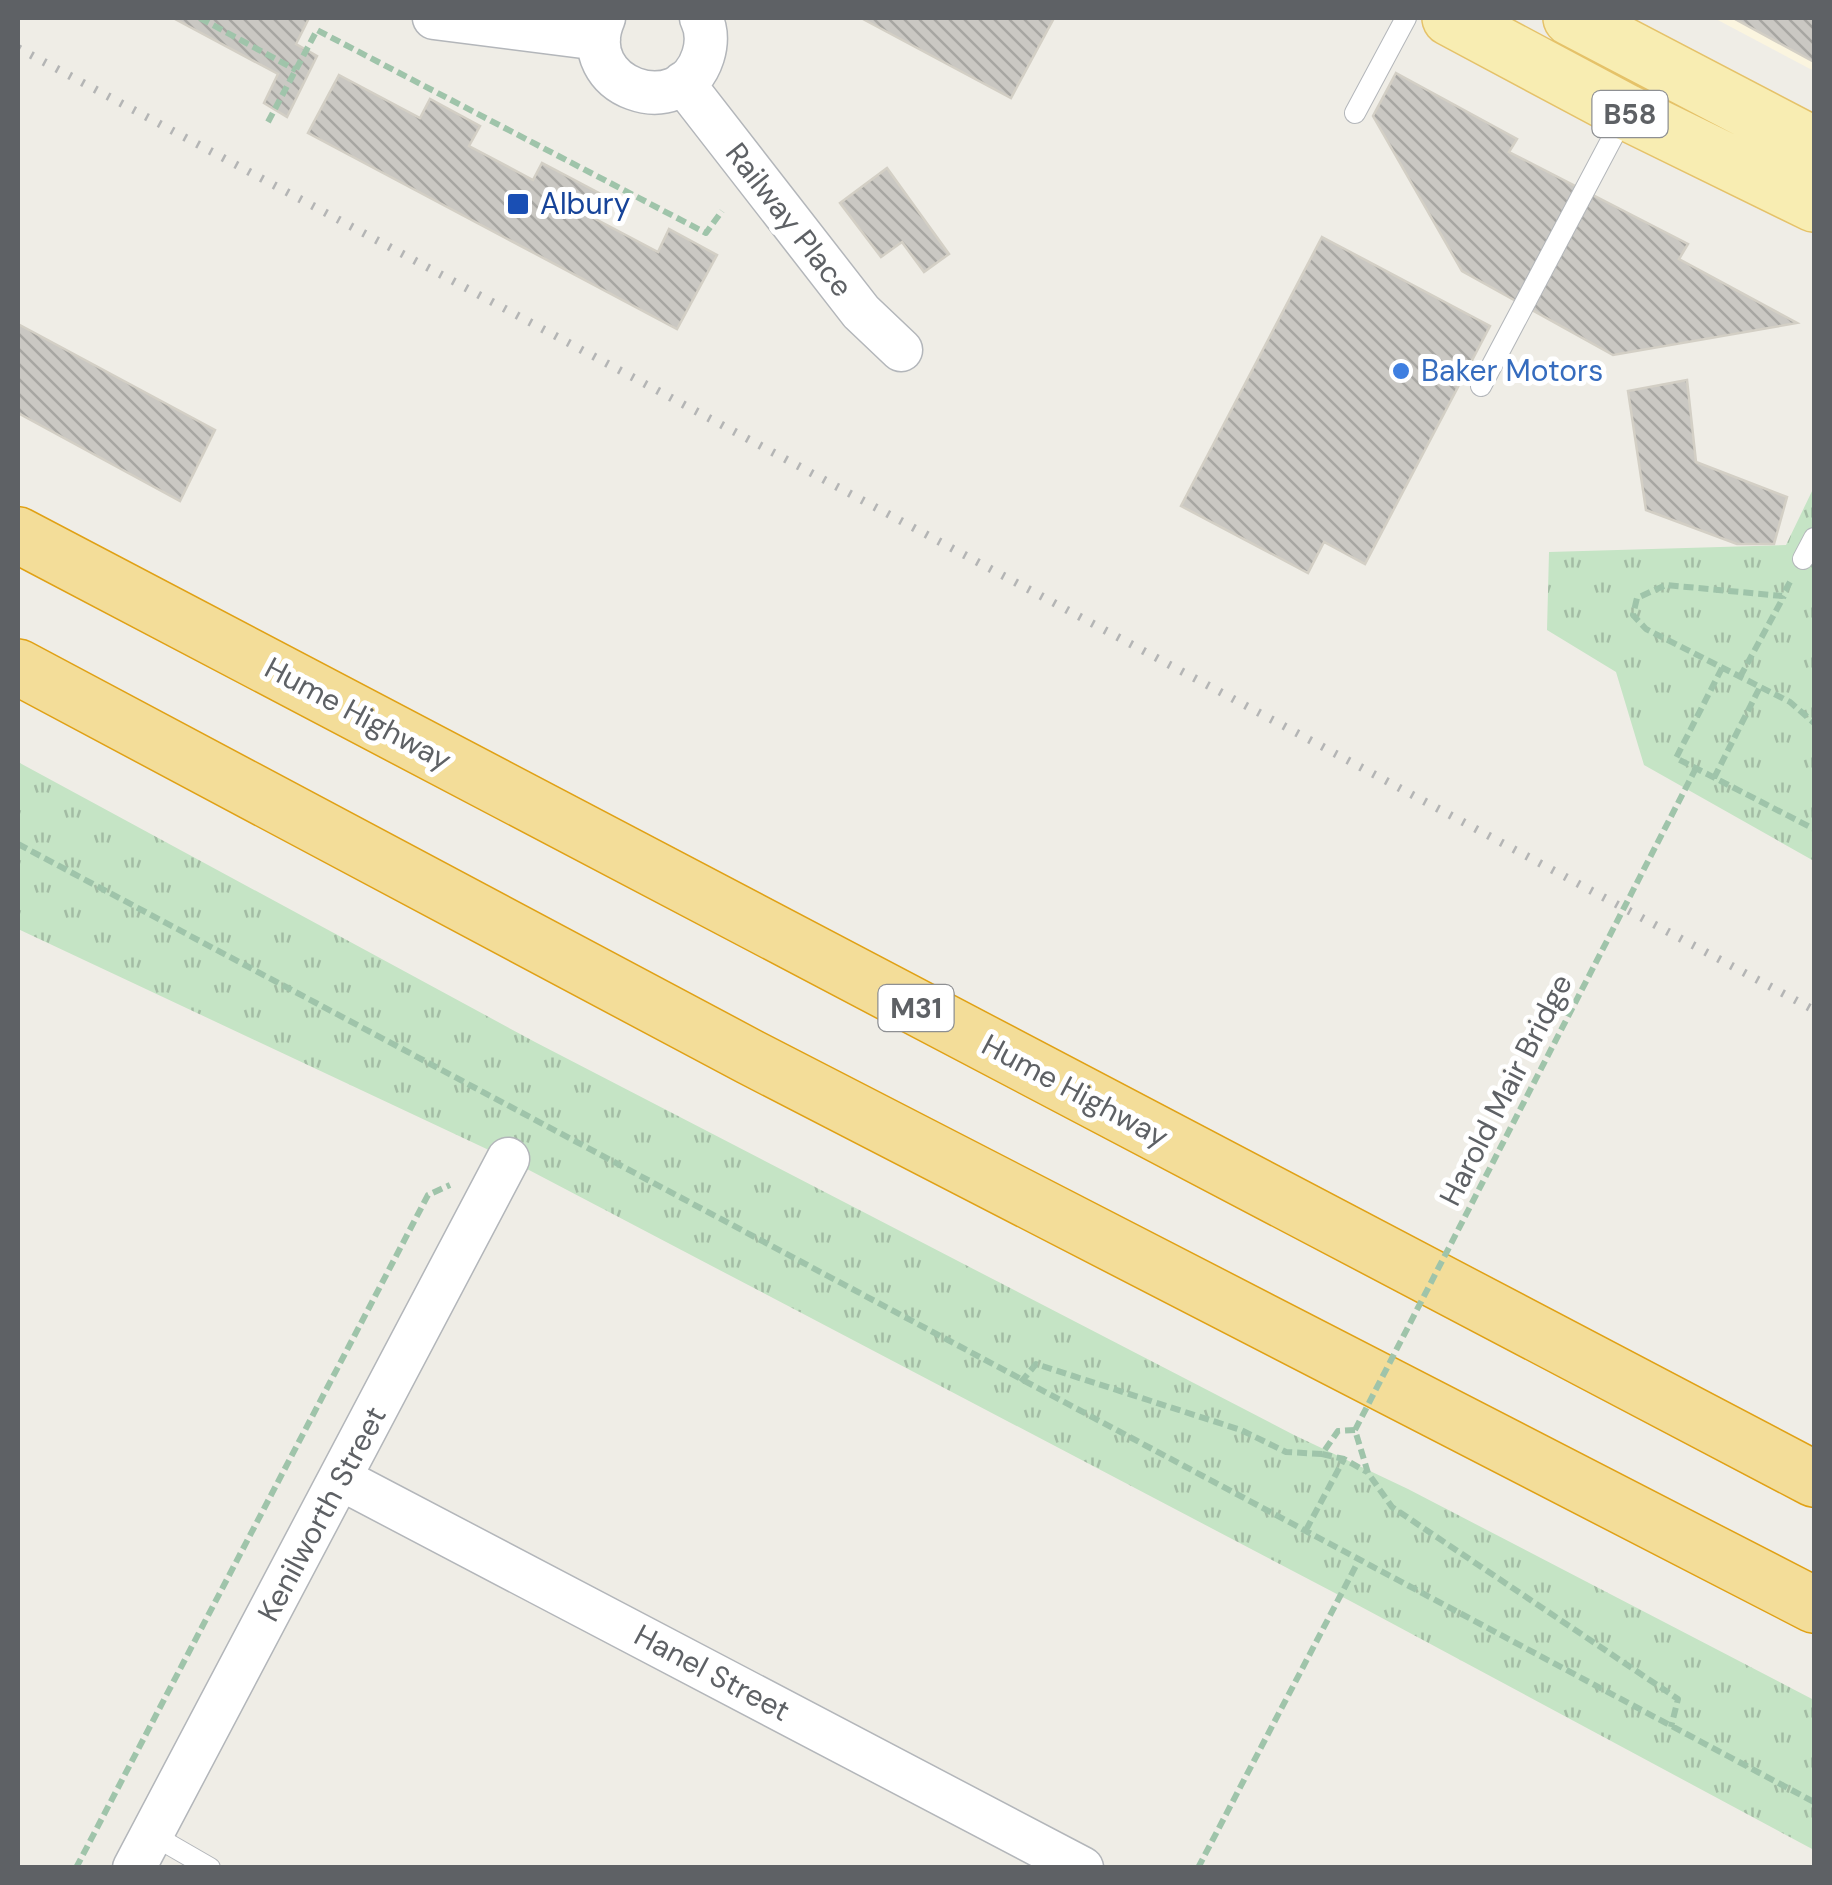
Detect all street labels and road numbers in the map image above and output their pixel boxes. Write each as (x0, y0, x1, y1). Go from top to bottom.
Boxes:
road number: B58 (1592, 91, 1668, 137)
street label: Railway Place (717, 135, 862, 305)
street label: Hume Highway (258, 648, 459, 779)
street label: Harold Mair Bridge (1430, 967, 1581, 1212)
road number: M31 (878, 985, 954, 1031)
street label: Hume Highway (975, 1025, 1176, 1156)
street label: Kenilworth Street (248, 1400, 395, 1628)
street label: Hanel Street (628, 1615, 797, 1730)

